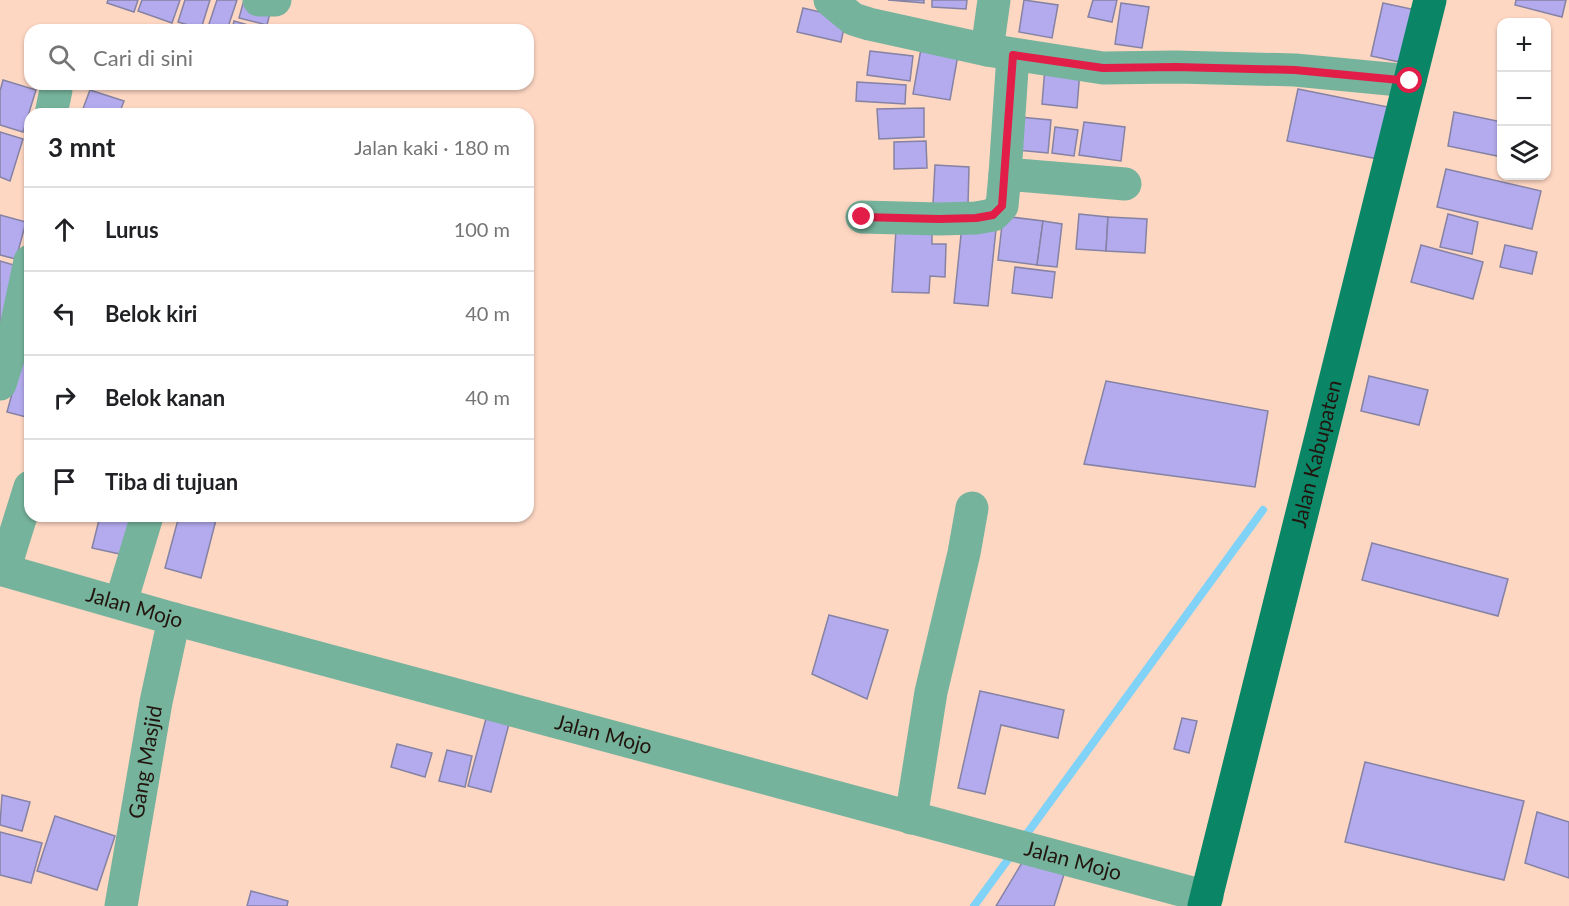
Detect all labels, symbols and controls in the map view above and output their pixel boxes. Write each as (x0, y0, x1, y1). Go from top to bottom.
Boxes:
map controls (1497, 18, 1551, 180)
button: + (1497, 18, 1551, 72)
search box (24, 24, 534, 90)
icon: search (45, 41, 78, 74)
text: Cari di sini (93, 44, 193, 71)
route start (1396, 67, 1422, 93)
button: − (1497, 72, 1551, 126)
button: layers (1497, 126, 1551, 180)
text: 3 mnt (48, 131, 115, 163)
text: Jalan kaki · 180 m (354, 135, 510, 159)
route end (848, 203, 874, 229)
icon: ahead (48, 213, 81, 246)
text: Lurus (105, 216, 159, 243)
text: 100 m (454, 217, 510, 241)
icon: left (48, 297, 81, 330)
text: Belok kiri (105, 300, 197, 327)
text: 40 m (465, 301, 510, 325)
street label: Jalan Kabupaten (1285, 377, 1346, 530)
icon: right (48, 381, 81, 414)
text: Belok kanan (105, 384, 225, 411)
text: 40 m (465, 385, 510, 409)
icon: arrive (48, 465, 81, 498)
text: Tiba di tujuan (105, 468, 238, 495)
street label: Jalan Mojo (84, 580, 186, 632)
street label: Gang Masjid (122, 703, 166, 820)
street label: Jalan Mojo (553, 708, 655, 758)
street label: Jalan Mojo (1022, 834, 1125, 884)

